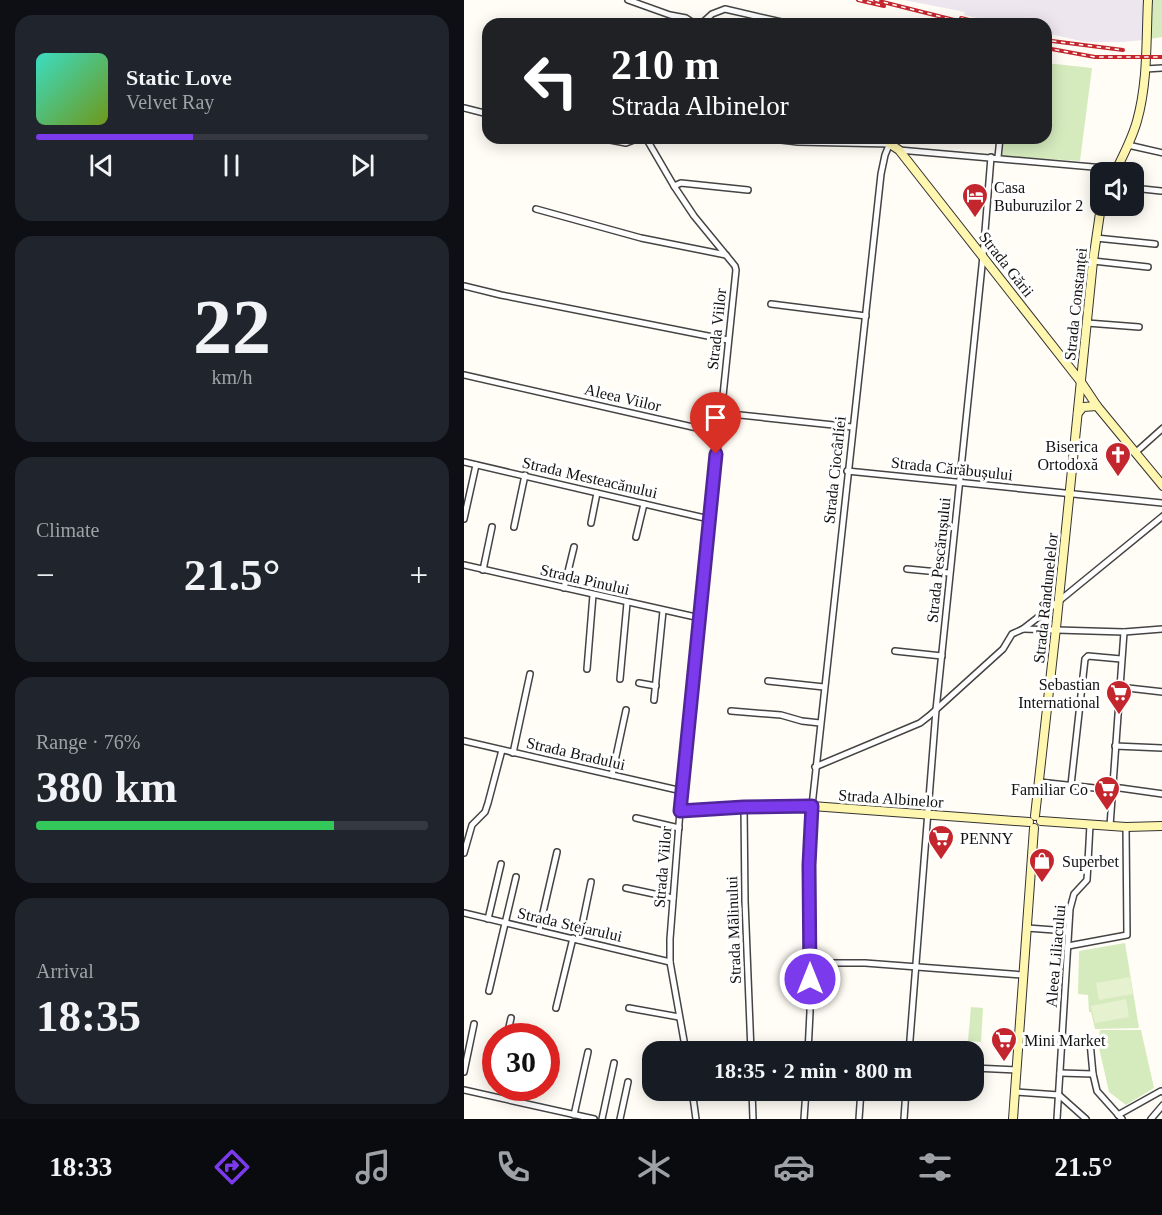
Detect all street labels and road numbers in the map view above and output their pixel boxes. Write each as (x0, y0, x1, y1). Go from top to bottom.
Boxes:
street label: Strada Gării (976, 228, 1038, 301)
street label: Strada Constanței (1061, 246, 1091, 361)
street label: Strada Viilor (704, 287, 729, 371)
street label: Aleea Viilor (583, 380, 664, 415)
street label: Strada Ciocârliei (820, 415, 849, 525)
street label: Strada Mesteacănului (521, 454, 660, 501)
street label: Strada Cărăbușului (890, 454, 1014, 484)
street label: Strada Pescărușului (923, 496, 955, 624)
street label: Strada Rândunelelor (1030, 531, 1061, 664)
street label: Strada Pinului (539, 561, 632, 598)
street label: Strada Bradului (525, 734, 627, 773)
street label: Strada Albinelor (838, 786, 945, 811)
street label: Strada Viilor (650, 825, 675, 909)
street label: Strada Mălinului (723, 875, 744, 984)
street label: Aleea Liliacului (1043, 903, 1069, 1008)
street label: Strada Stejarului (516, 904, 625, 946)

